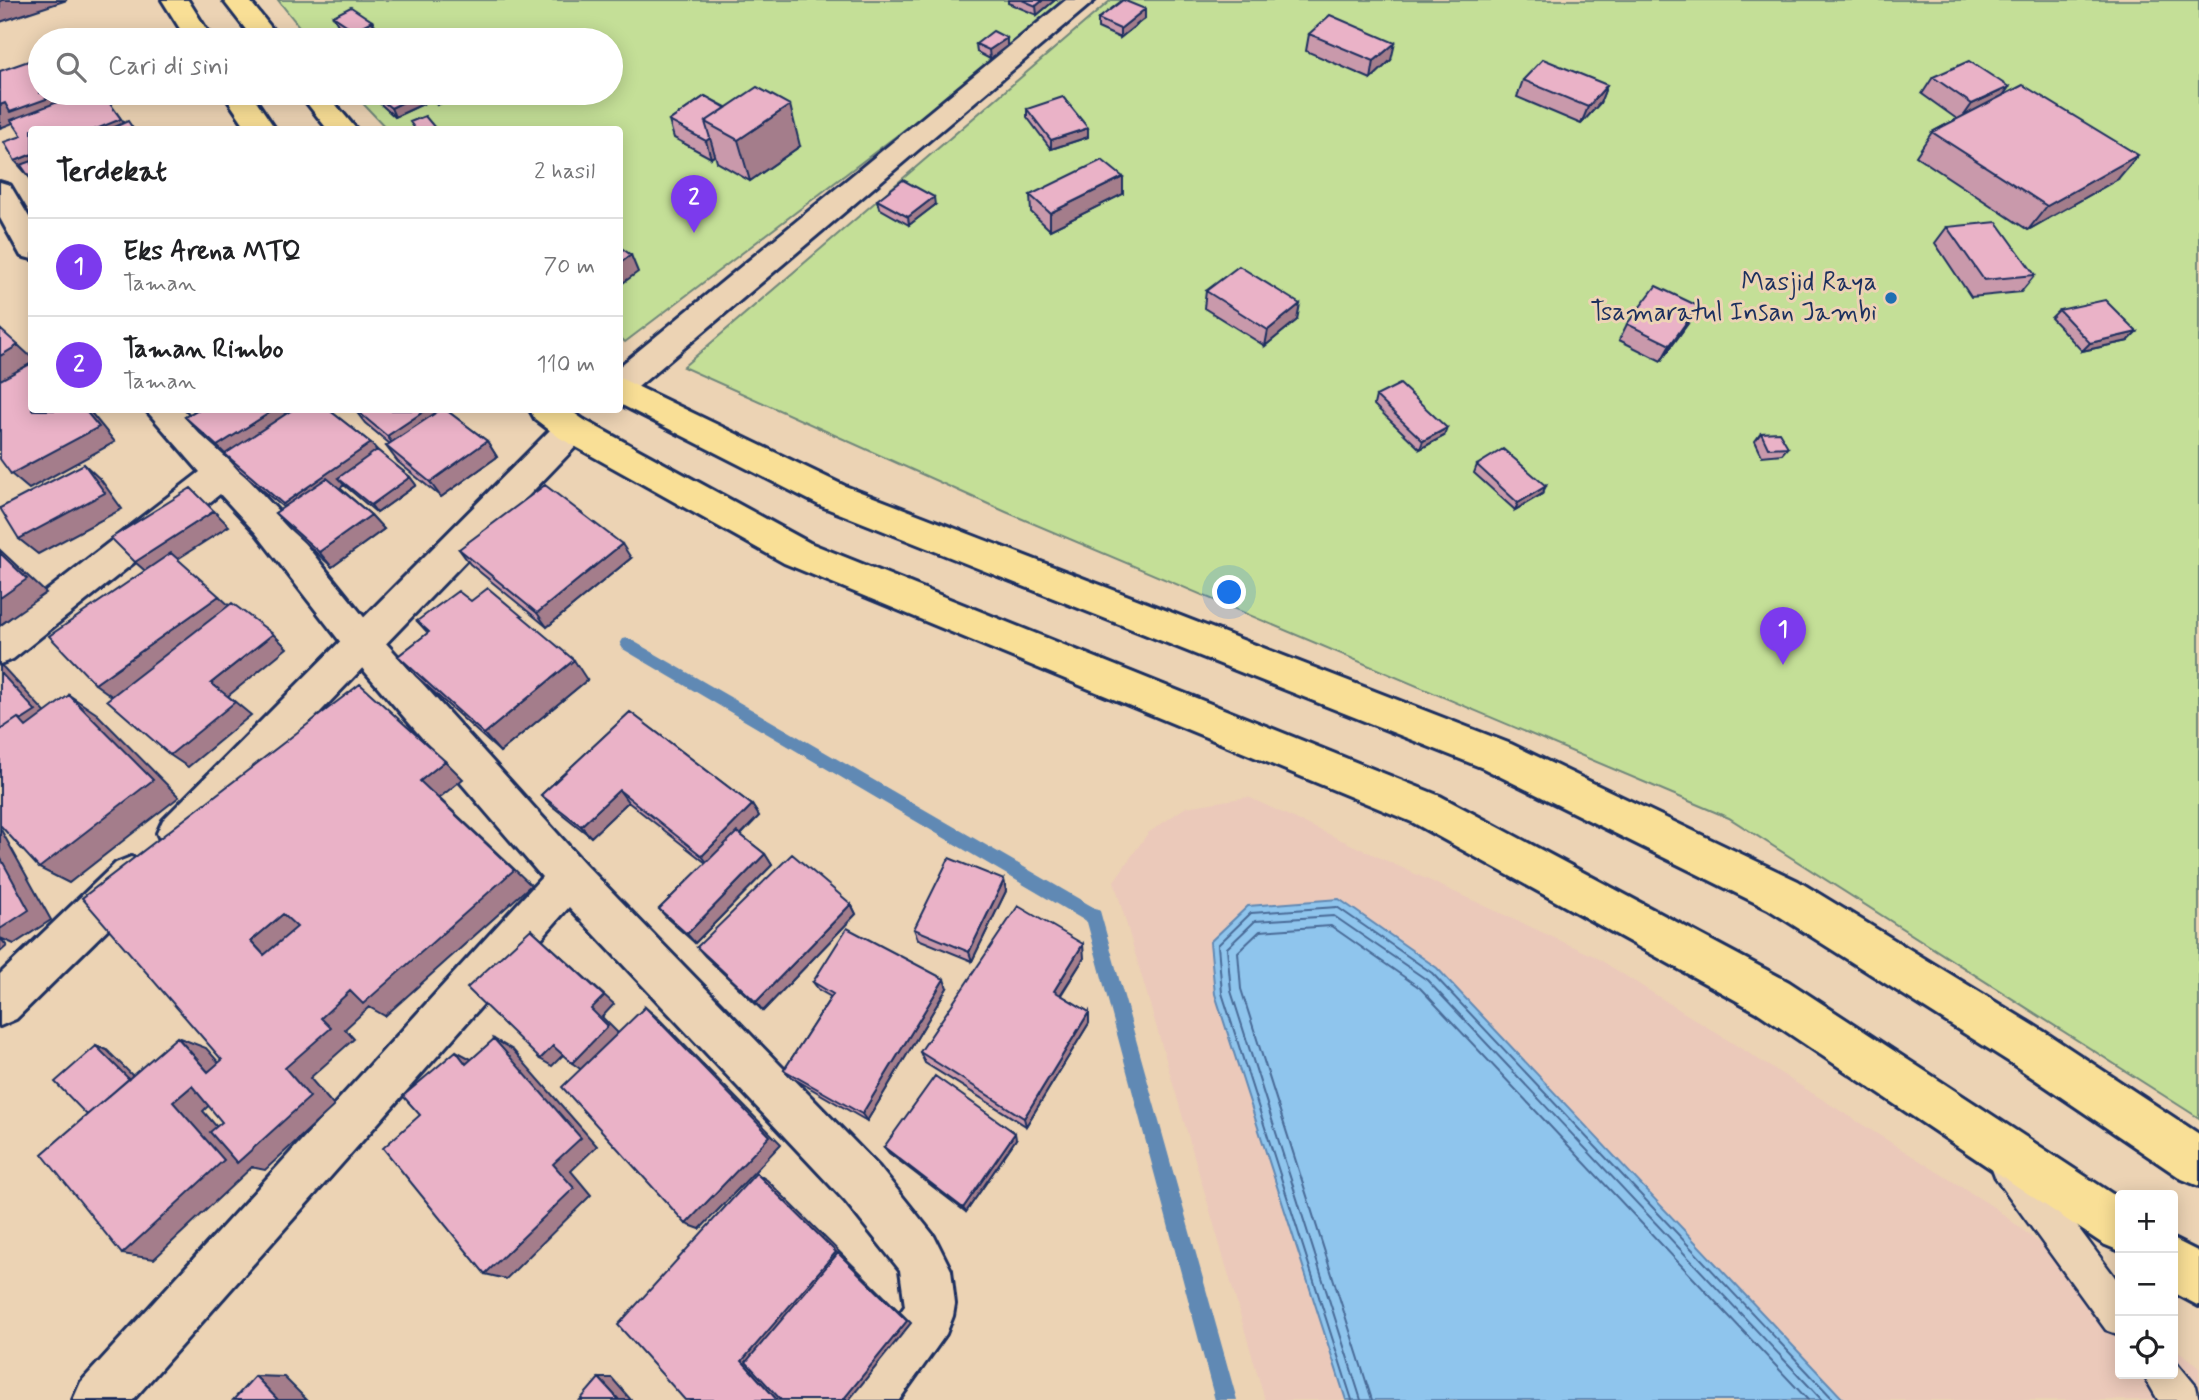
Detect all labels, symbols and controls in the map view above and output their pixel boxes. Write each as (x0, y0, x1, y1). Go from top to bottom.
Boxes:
search box (28, 28, 623, 105)
icon: search (52, 48, 90, 86)
text: Cari di sini (108, 50, 229, 84)
text: Terdekat (56, 152, 167, 191)
text: 2 hasil (534, 157, 595, 187)
pin: 2 (671, 175, 717, 233)
text: Eks Arena MTQ (123, 235, 301, 269)
text: 1 (74, 252, 84, 282)
text: 70 m (543, 252, 595, 282)
place label: Masjid Raya Tsamaratul Insan Jambi (1590, 266, 1877, 330)
text: Taman (123, 269, 196, 299)
marker: Masjid Raya Tsamaratul Insan Jambi (1883, 290, 1899, 306)
text: Taman Rimbo (123, 333, 284, 367)
text: 2 (73, 350, 85, 380)
text: 110 m (536, 350, 595, 380)
text: Taman (123, 367, 196, 397)
your location (1212, 575, 1246, 609)
pin: 1 (1760, 607, 1806, 665)
map controls (2115, 1190, 2178, 1379)
button: + (2115, 1190, 2178, 1253)
button: − (2115, 1253, 2178, 1316)
button: locate (2115, 1316, 2178, 1379)

